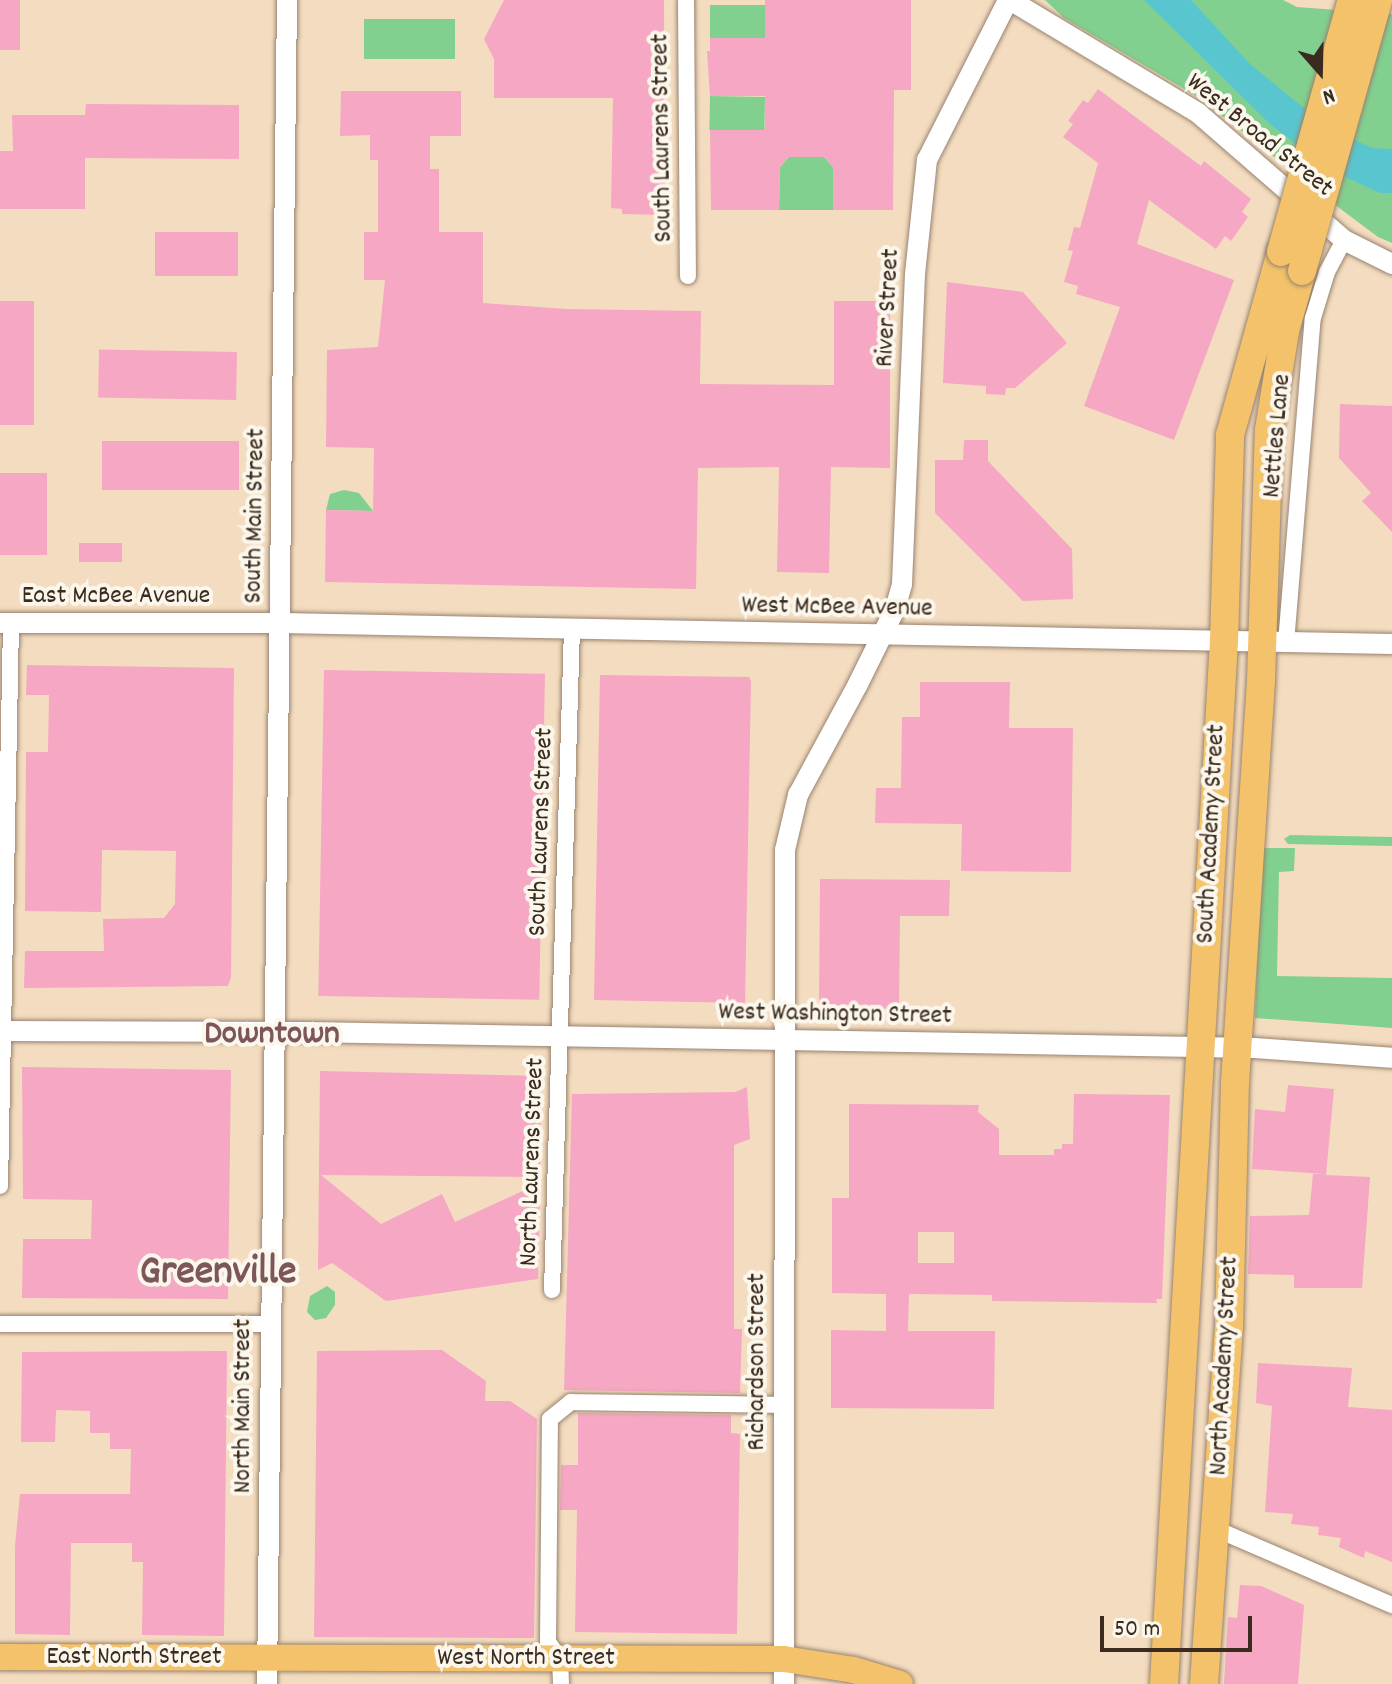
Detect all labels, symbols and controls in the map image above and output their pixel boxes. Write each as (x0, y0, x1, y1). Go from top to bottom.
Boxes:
north arrow (1280, 32, 1360, 112)
street label: South Laurens Street (646, 33, 680, 243)
street label: West Broad Street (1179, 67, 1339, 205)
text: N (1318, 79, 1339, 111)
street label: River Street (870, 248, 908, 368)
street label: Nettles Lane (1257, 373, 1299, 499)
street label: South Main Street (239, 428, 273, 604)
street label: East McBee Avenue (22, 581, 210, 613)
street label: West McBee Avenue (741, 591, 933, 625)
street label: South Academy Street (1191, 723, 1233, 945)
street label: South Laurens Street (523, 727, 561, 937)
street label: West Washington Street (718, 997, 952, 1033)
district label: Downtown (204, 1016, 340, 1056)
street label: North Laurens Street (514, 1057, 552, 1267)
district label: Greenville (140, 1249, 296, 1299)
street label: North Academy Street (1204, 1256, 1246, 1476)
street label: Richardson Street (742, 1273, 774, 1451)
street label: North Main Street (228, 1319, 260, 1493)
scale bar (1104, 1600, 1256, 1650)
text: 50 m (1114, 1613, 1160, 1647)
street label: East North Street (46, 1642, 222, 1674)
street label: West North Street (437, 1643, 615, 1675)

